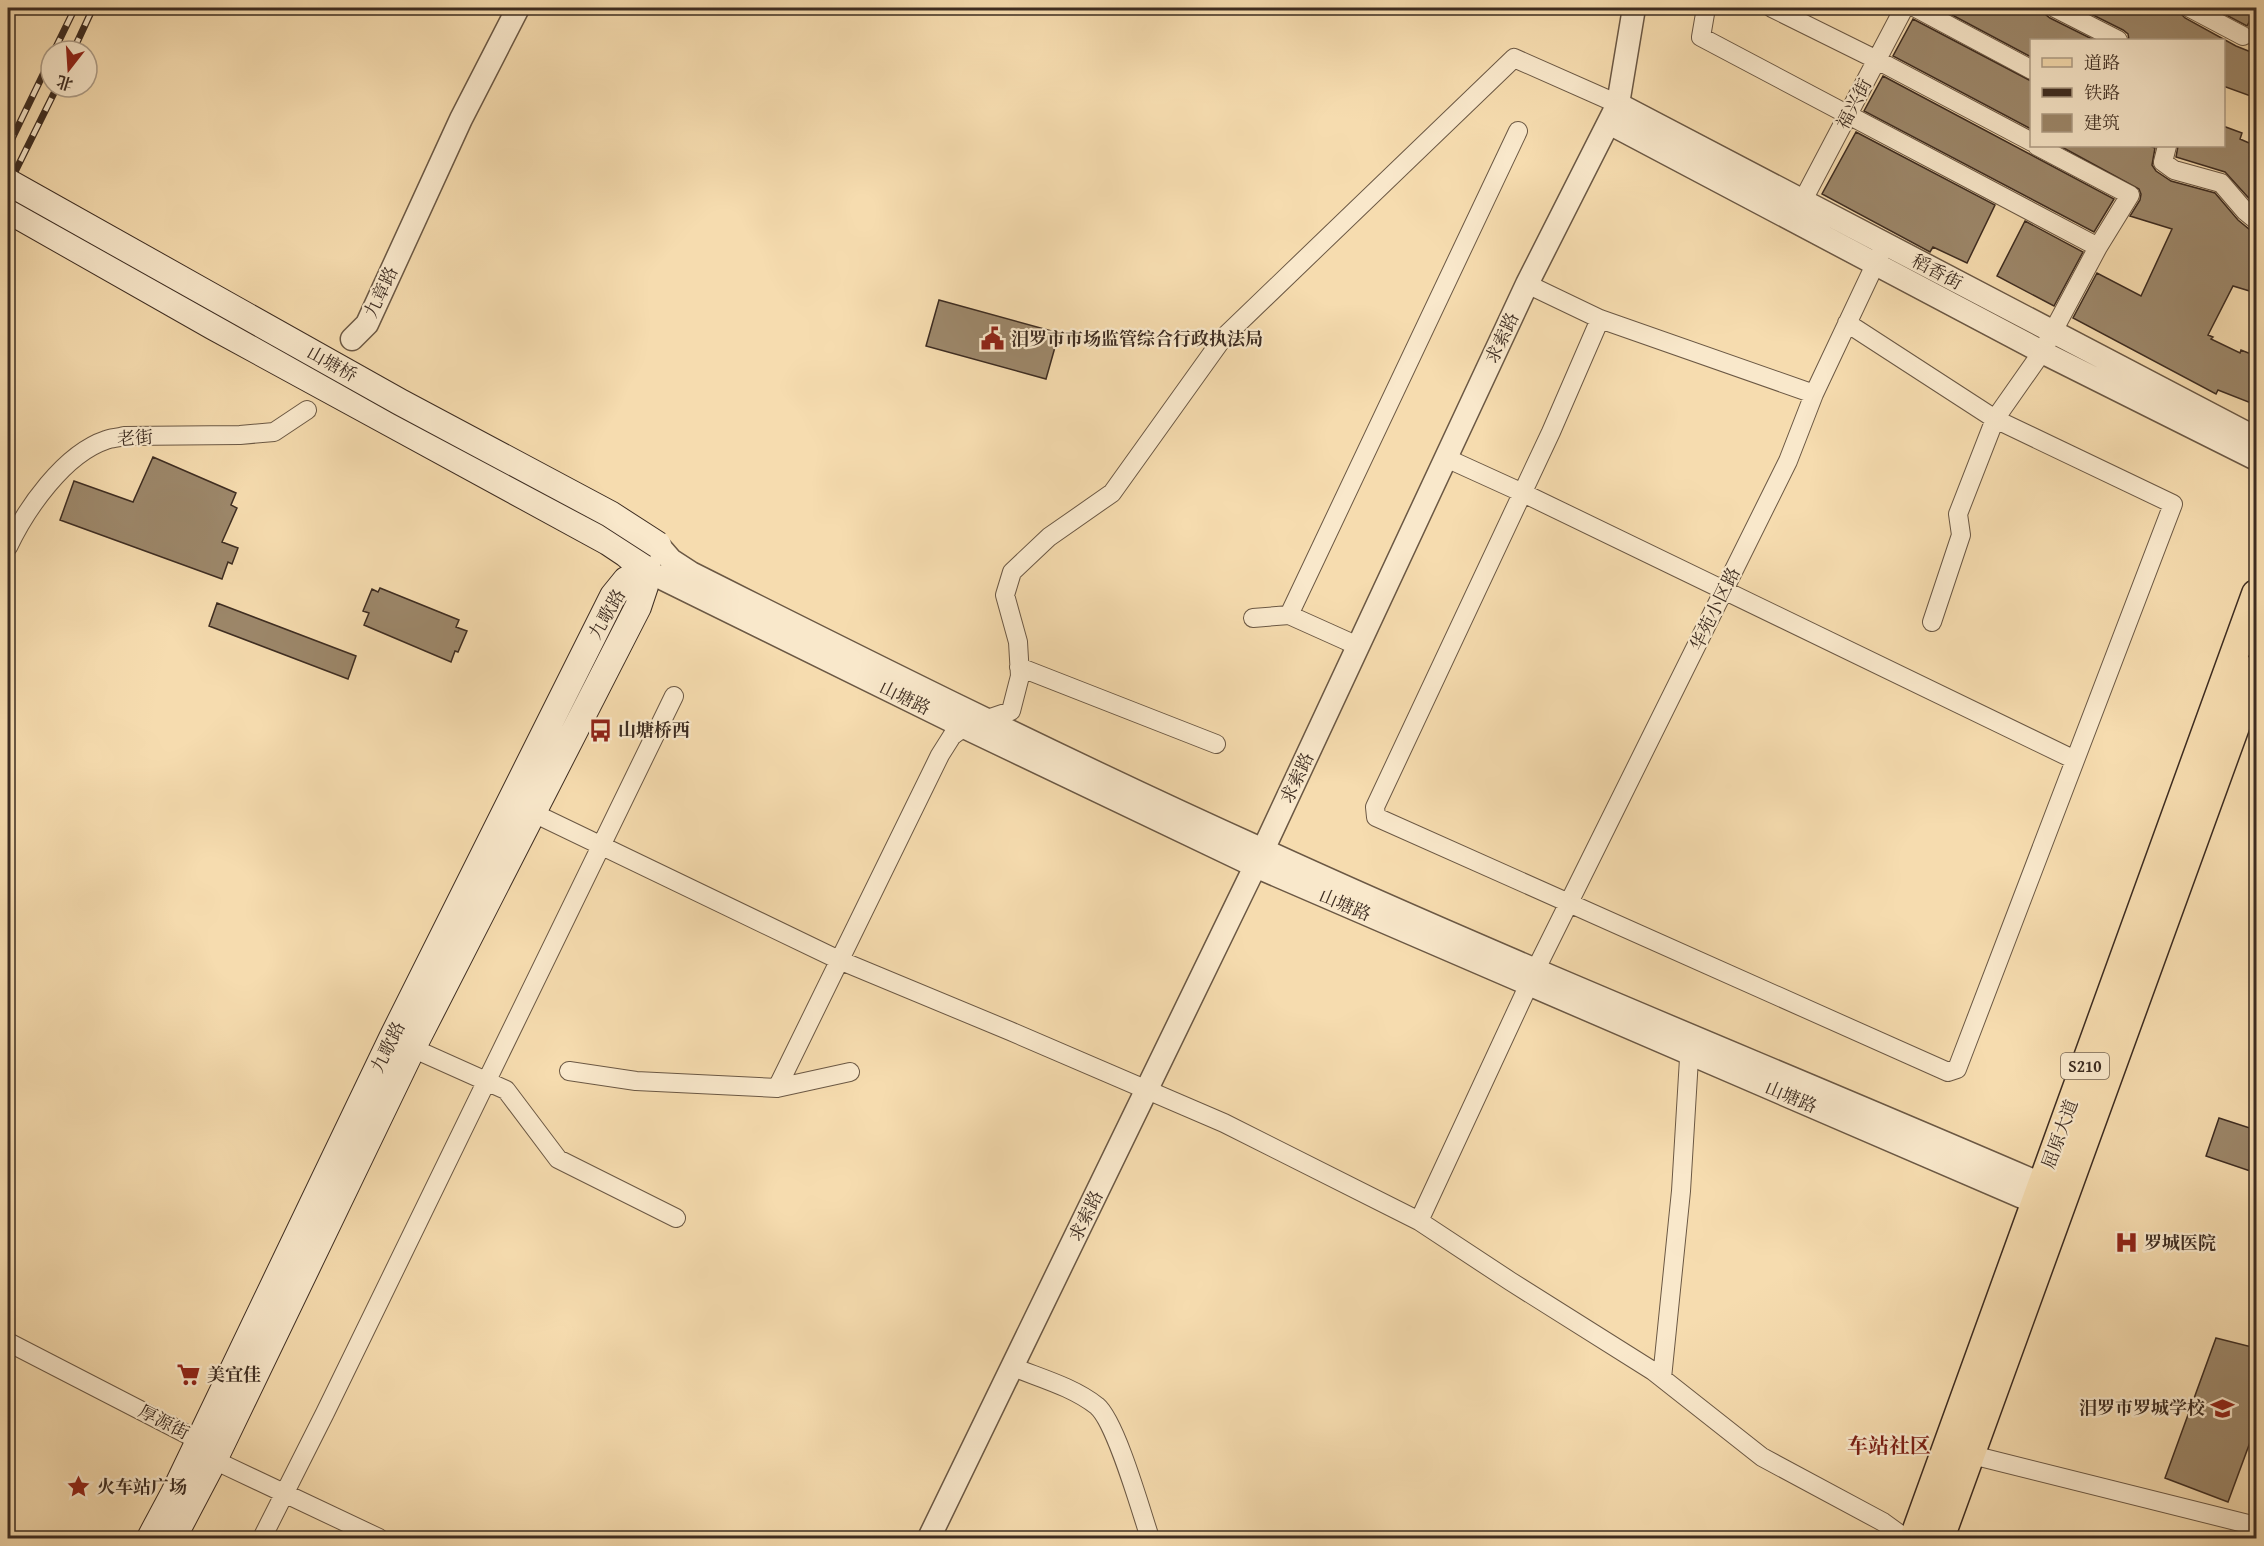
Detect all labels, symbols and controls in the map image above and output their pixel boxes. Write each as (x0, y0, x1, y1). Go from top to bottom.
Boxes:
north arrow (39, 39, 99, 99)
legend (2030, 39, 2225, 147)
text: 道路 (2084, 49, 2120, 76)
text: 北 (53, 70, 76, 97)
street label: 福兴街 (1829, 74, 1878, 134)
text: 铁路 (2084, 79, 2120, 106)
text: 建筑 (2084, 109, 2120, 136)
street label: 稻香街 (1907, 247, 1967, 296)
street label: 九章路 (357, 262, 404, 322)
street label: 求索路 (1478, 308, 1525, 368)
place label: 汨罗市市场监管综合行政执法局 (1011, 325, 1263, 352)
public building icon: 汨罗市市场监管综合行政执法局 (980, 326, 1006, 352)
street label: 山塘桥 (302, 339, 362, 388)
street label: 老街 (116, 423, 154, 452)
street label: 华苑小区路 (1683, 562, 1746, 655)
street label: 九歌路 (581, 584, 632, 644)
street label: 山塘路 (875, 674, 935, 722)
place label: 山塘桥西 (618, 716, 690, 743)
bus stop icon: 山塘桥西 (587, 717, 613, 743)
street label: 求索路 (1273, 748, 1320, 808)
street label: 山塘路 (1315, 882, 1375, 928)
street label: 九歌路 (364, 1017, 412, 1077)
road number: S210 (2061, 1053, 2109, 1079)
street label: 山塘路 (1761, 1074, 1821, 1120)
street label: 屈原大道 (2035, 1095, 2085, 1172)
street label: 求索路 (1062, 1186, 1110, 1246)
place label: 罗城医院 (2144, 1229, 2216, 1256)
hospital icon: 罗城医院 (2113, 1230, 2139, 1256)
place label: 美宜佳 (207, 1361, 261, 1388)
supermarket icon: 美宜佳 (176, 1362, 202, 1388)
place label: 汨罗市罗城学校 (2079, 1394, 2205, 1421)
school or university icon: 汨罗市罗城学校 (2210, 1395, 2236, 1421)
street label: 厚源街 (134, 1397, 194, 1446)
district label: 车站社区 (1847, 1430, 1931, 1461)
place label: 火车站广场 (97, 1473, 187, 1500)
place icon: 火车站广场 (66, 1474, 92, 1500)

